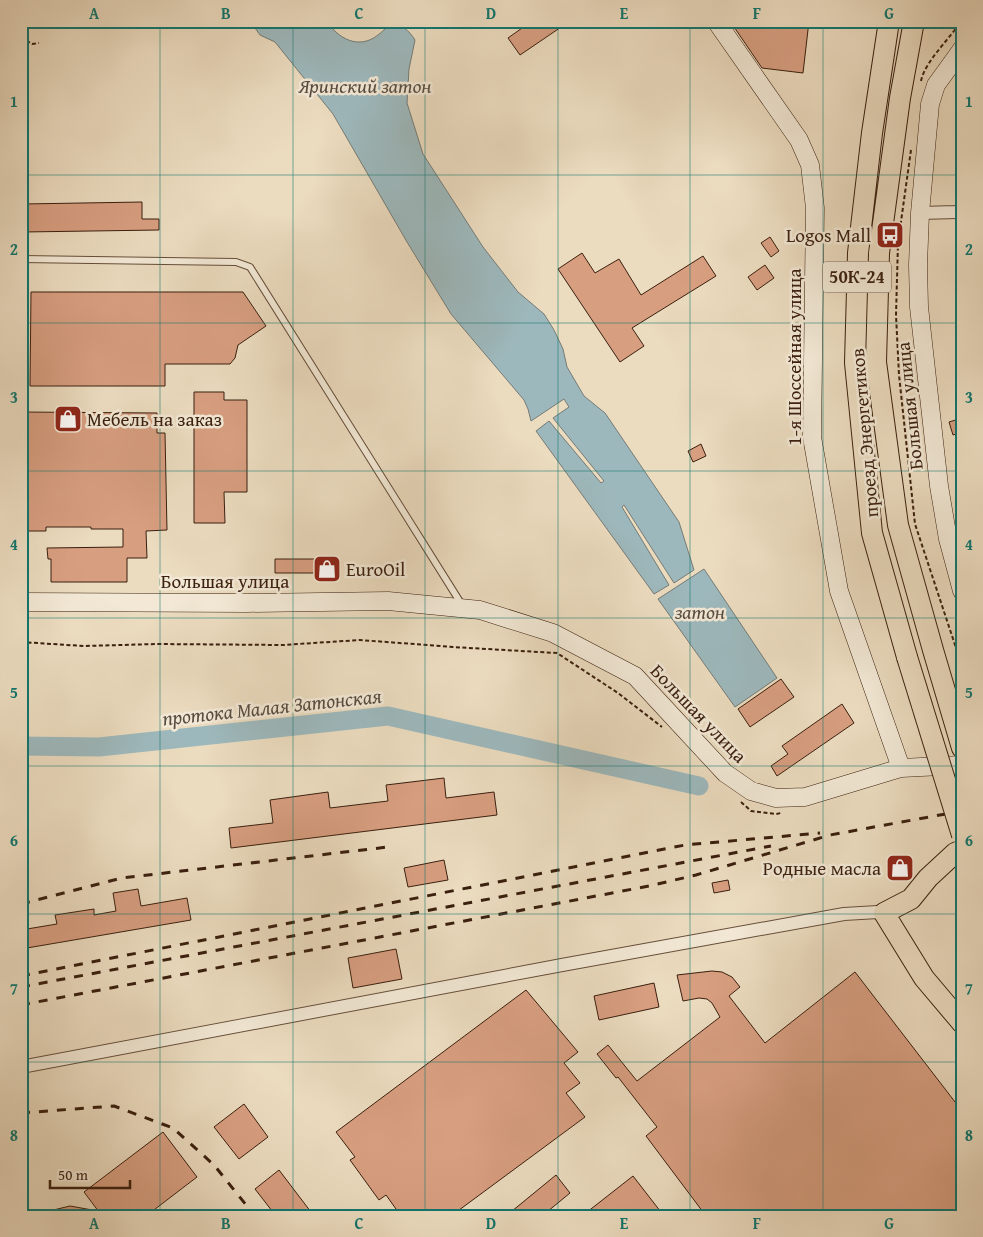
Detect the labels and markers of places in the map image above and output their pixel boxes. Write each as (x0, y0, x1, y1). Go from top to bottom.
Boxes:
bus stop icon: Logos Mall (875, 220, 905, 250)
place label: Logos Mall (786, 221, 871, 249)
shop icon: Мебель на заказ (53, 404, 83, 434)
place label: Мебель на заказ (87, 405, 222, 433)
shop icon: EuroOil (312, 554, 342, 584)
place label: EuroOil (346, 555, 405, 583)
shop icon: Родные масла (885, 853, 915, 883)
place label: Родные масла (763, 854, 881, 882)

